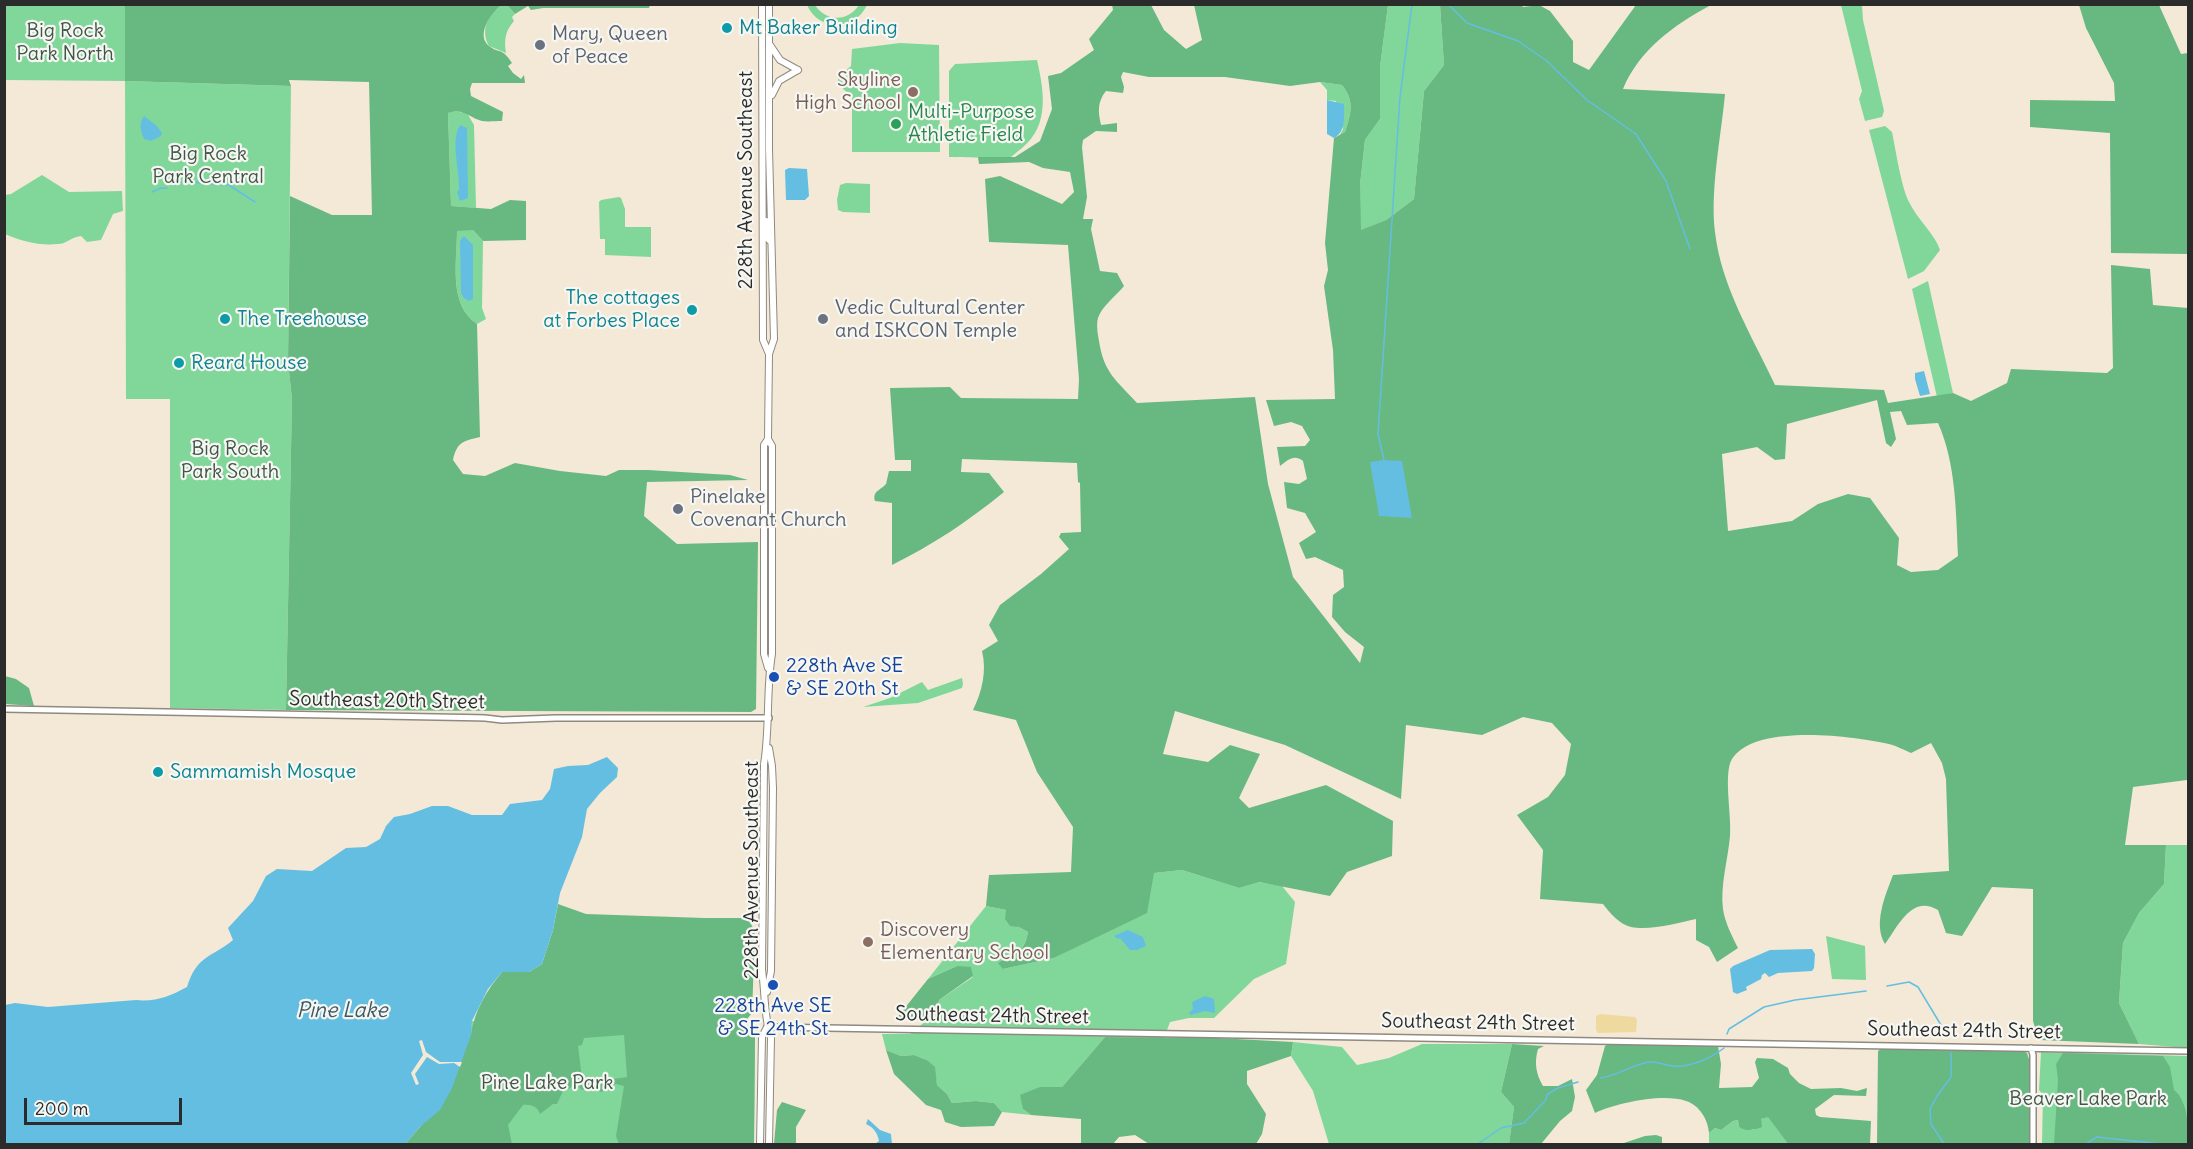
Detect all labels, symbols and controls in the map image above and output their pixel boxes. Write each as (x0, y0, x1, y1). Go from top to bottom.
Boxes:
place label: Mt Baker Building (739, 16, 898, 40)
park label: Big Rock Park North (16, 19, 114, 66)
marker: Mt Baker Building (720, 21, 734, 35)
place label: Mary, Queen of Peace (552, 22, 668, 69)
marker: Mary, Queen of Peace (533, 38, 547, 52)
place label: Skyline High School (795, 68, 901, 115)
street label: 228th Avenue Southeast (734, 71, 758, 289)
marker: Skyline High School (906, 85, 920, 99)
place label: Multi-Purpose Athletic Field (908, 100, 1034, 147)
marker: Multi-Purpose Athletic Field (889, 117, 903, 131)
park label: Big Rock Park Central (152, 142, 264, 189)
place label: The cottages at Forbes Place (543, 286, 680, 333)
place label: Vedic Cultural Center and ISKCON Temple (835, 296, 1025, 343)
marker: The cottages at Forbes Place (685, 303, 699, 317)
place label: The Treehouse (237, 307, 367, 331)
marker: The Treehouse (218, 312, 232, 326)
marker: Vedic Cultural Center and ISKCON Temple (816, 312, 830, 326)
place label: Reard House (191, 351, 307, 375)
marker: Reard House (172, 356, 186, 370)
park label: Big Rock Park South (181, 437, 279, 484)
place label: Pinelake Covenant Church (690, 485, 847, 532)
marker: Pinelake Covenant Church (671, 502, 685, 516)
place label: 228th Ave SE & SE 20th St (786, 654, 903, 701)
marker: 228th Ave SE & SE 20th St (767, 670, 781, 684)
street label: Southeast 20th Street (289, 687, 485, 715)
place label: Sammamish Mosque (170, 760, 356, 784)
street label: 228th Avenue Southeast (740, 761, 764, 979)
marker: Sammamish Mosque (151, 765, 165, 779)
place label: Discovery Elementary School (880, 918, 1049, 965)
marker: Discovery Elementary School (861, 935, 875, 949)
marker: 228th Ave SE & SE 24th St (766, 978, 780, 992)
place label: 228th Ave SE & SE 24th St (714, 994, 832, 1041)
water label: Pine Lake (297, 998, 387, 1024)
street label: Southeast 24th Street (895, 1002, 1089, 1030)
street label: Southeast 24th Street (1381, 1009, 1575, 1037)
street label: Southeast 24th Street (1867, 1017, 2061, 1045)
park label: Pine Lake Park (481, 1071, 613, 1095)
scale bar (27, 1086, 184, 1124)
park label: Beaver Lake Park (2009, 1087, 2167, 1111)
text: 200 m (35, 1097, 89, 1120)

